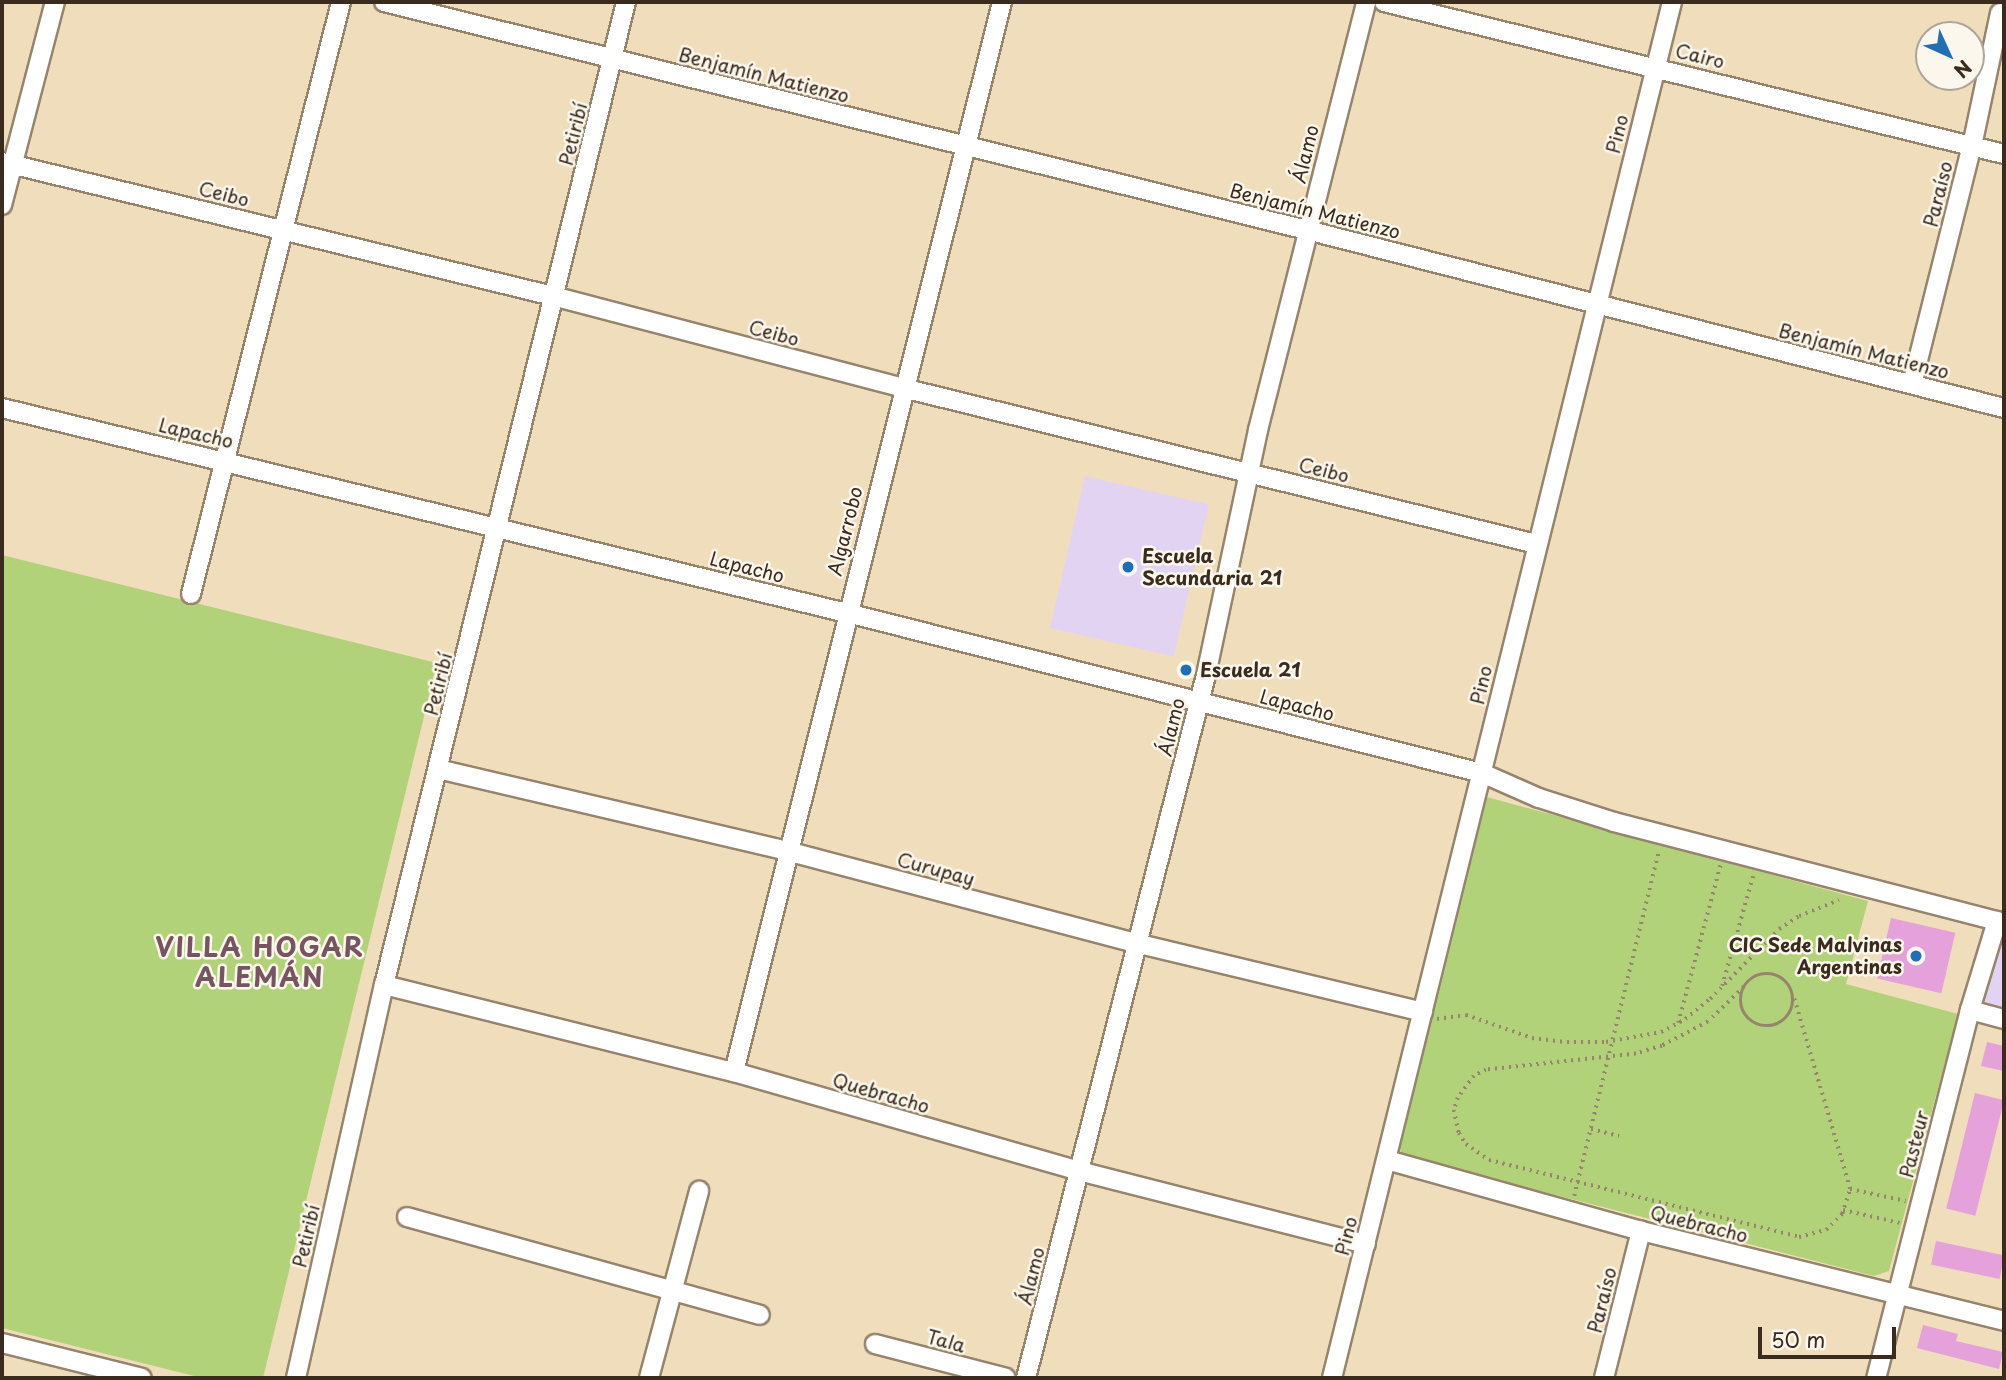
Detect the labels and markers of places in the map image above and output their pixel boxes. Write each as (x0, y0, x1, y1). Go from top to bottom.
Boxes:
place label: Escuela Secundaria 21 (1142, 545, 1282, 589)
marker: Escuela Secundaria 21 (1120, 559, 1136, 575)
place label: Escuela 21 (1200, 659, 1300, 681)
marker: Escuela 21 (1178, 662, 1194, 678)
place label: CIC Sede Malvinas Argentinas (1726, 934, 1902, 978)
marker: CIC Sede Malvinas Argentinas (1908, 948, 1924, 964)

